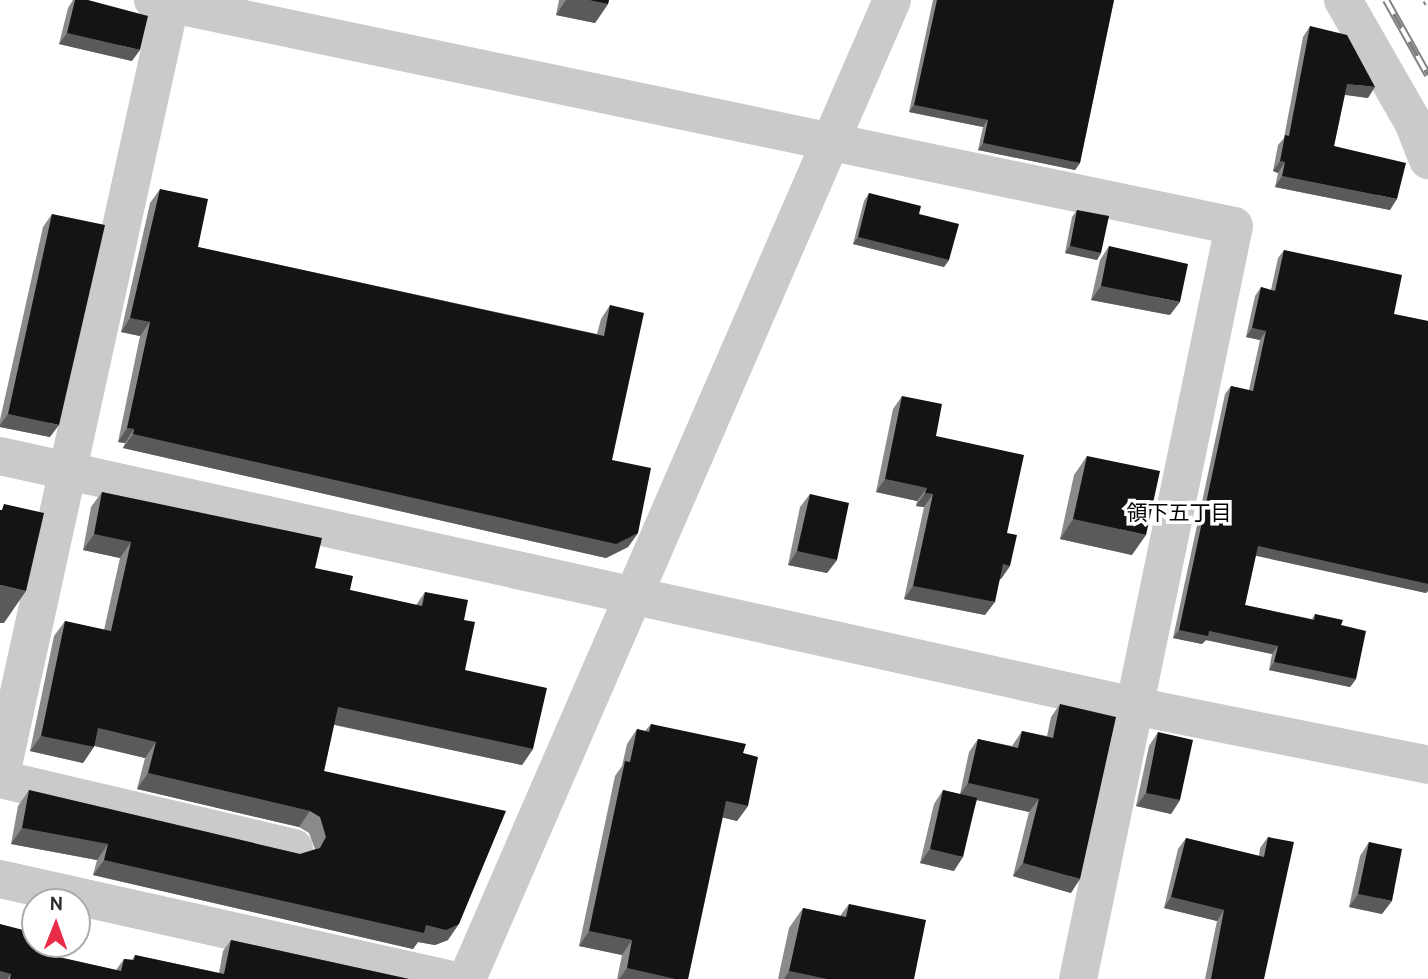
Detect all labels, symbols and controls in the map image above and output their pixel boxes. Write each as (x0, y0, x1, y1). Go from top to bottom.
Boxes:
district label: 領下五丁目 (1127, 500, 1231, 526)
north arrow (21, 888, 91, 958)
text: N (49, 892, 63, 915)

